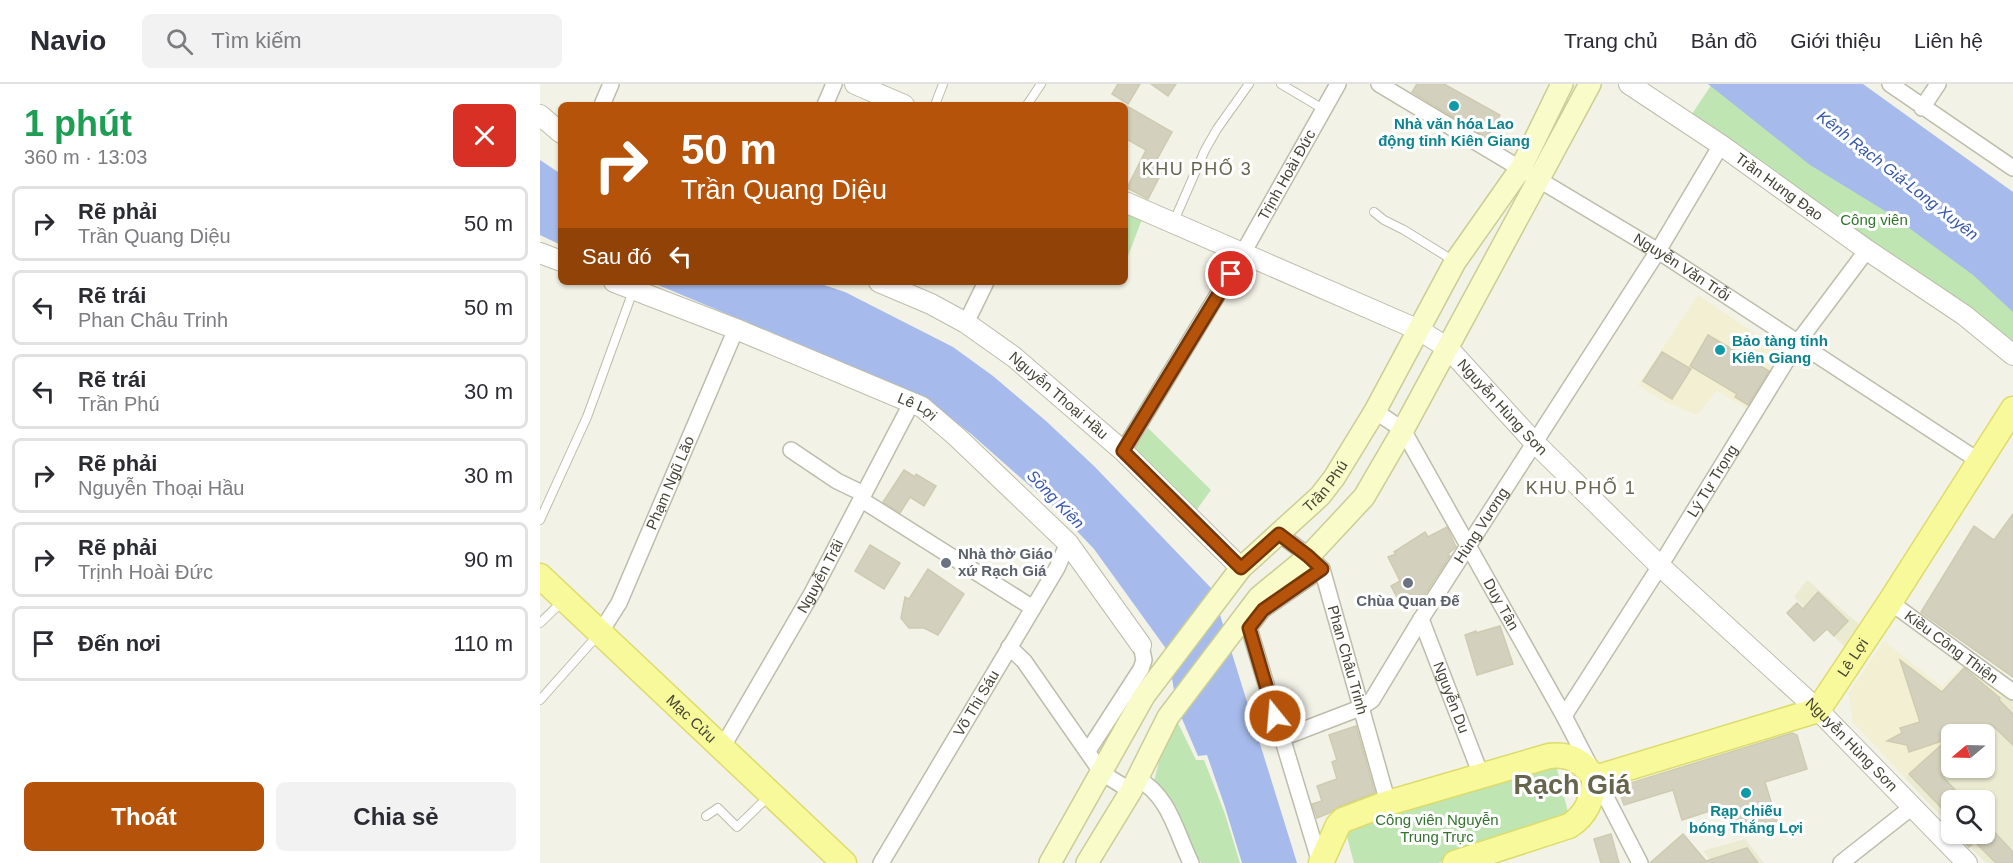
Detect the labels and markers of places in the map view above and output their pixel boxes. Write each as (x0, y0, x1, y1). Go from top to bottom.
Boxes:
marker: Nhà văn hóa Lao động tỉnh Kiên Giang (1447, 99, 1461, 113)
place label: Nhà văn hóa Lao động tỉnh Kiên Giang (1378, 115, 1530, 149)
pin (1205, 248, 1256, 299)
place label: Bảo tàng tỉnh Kiên Giang (1732, 332, 1828, 366)
marker: Bảo tàng tỉnh Kiên Giang (1713, 343, 1727, 357)
place label: Nhà thờ Giáo xứ Rạch Giá (958, 545, 1053, 579)
marker: Nhà thờ Giáo xứ Rạch Giá (939, 556, 953, 570)
marker: Chùa Quan Đế (1401, 576, 1415, 590)
place label: Chùa Quan Đế (1356, 592, 1460, 609)
marker: Rạp chiếu bóng Thắng Lợi (1739, 786, 1753, 800)
place label: Rạp chiếu bóng Thắng Lợi (1689, 802, 1803, 836)

